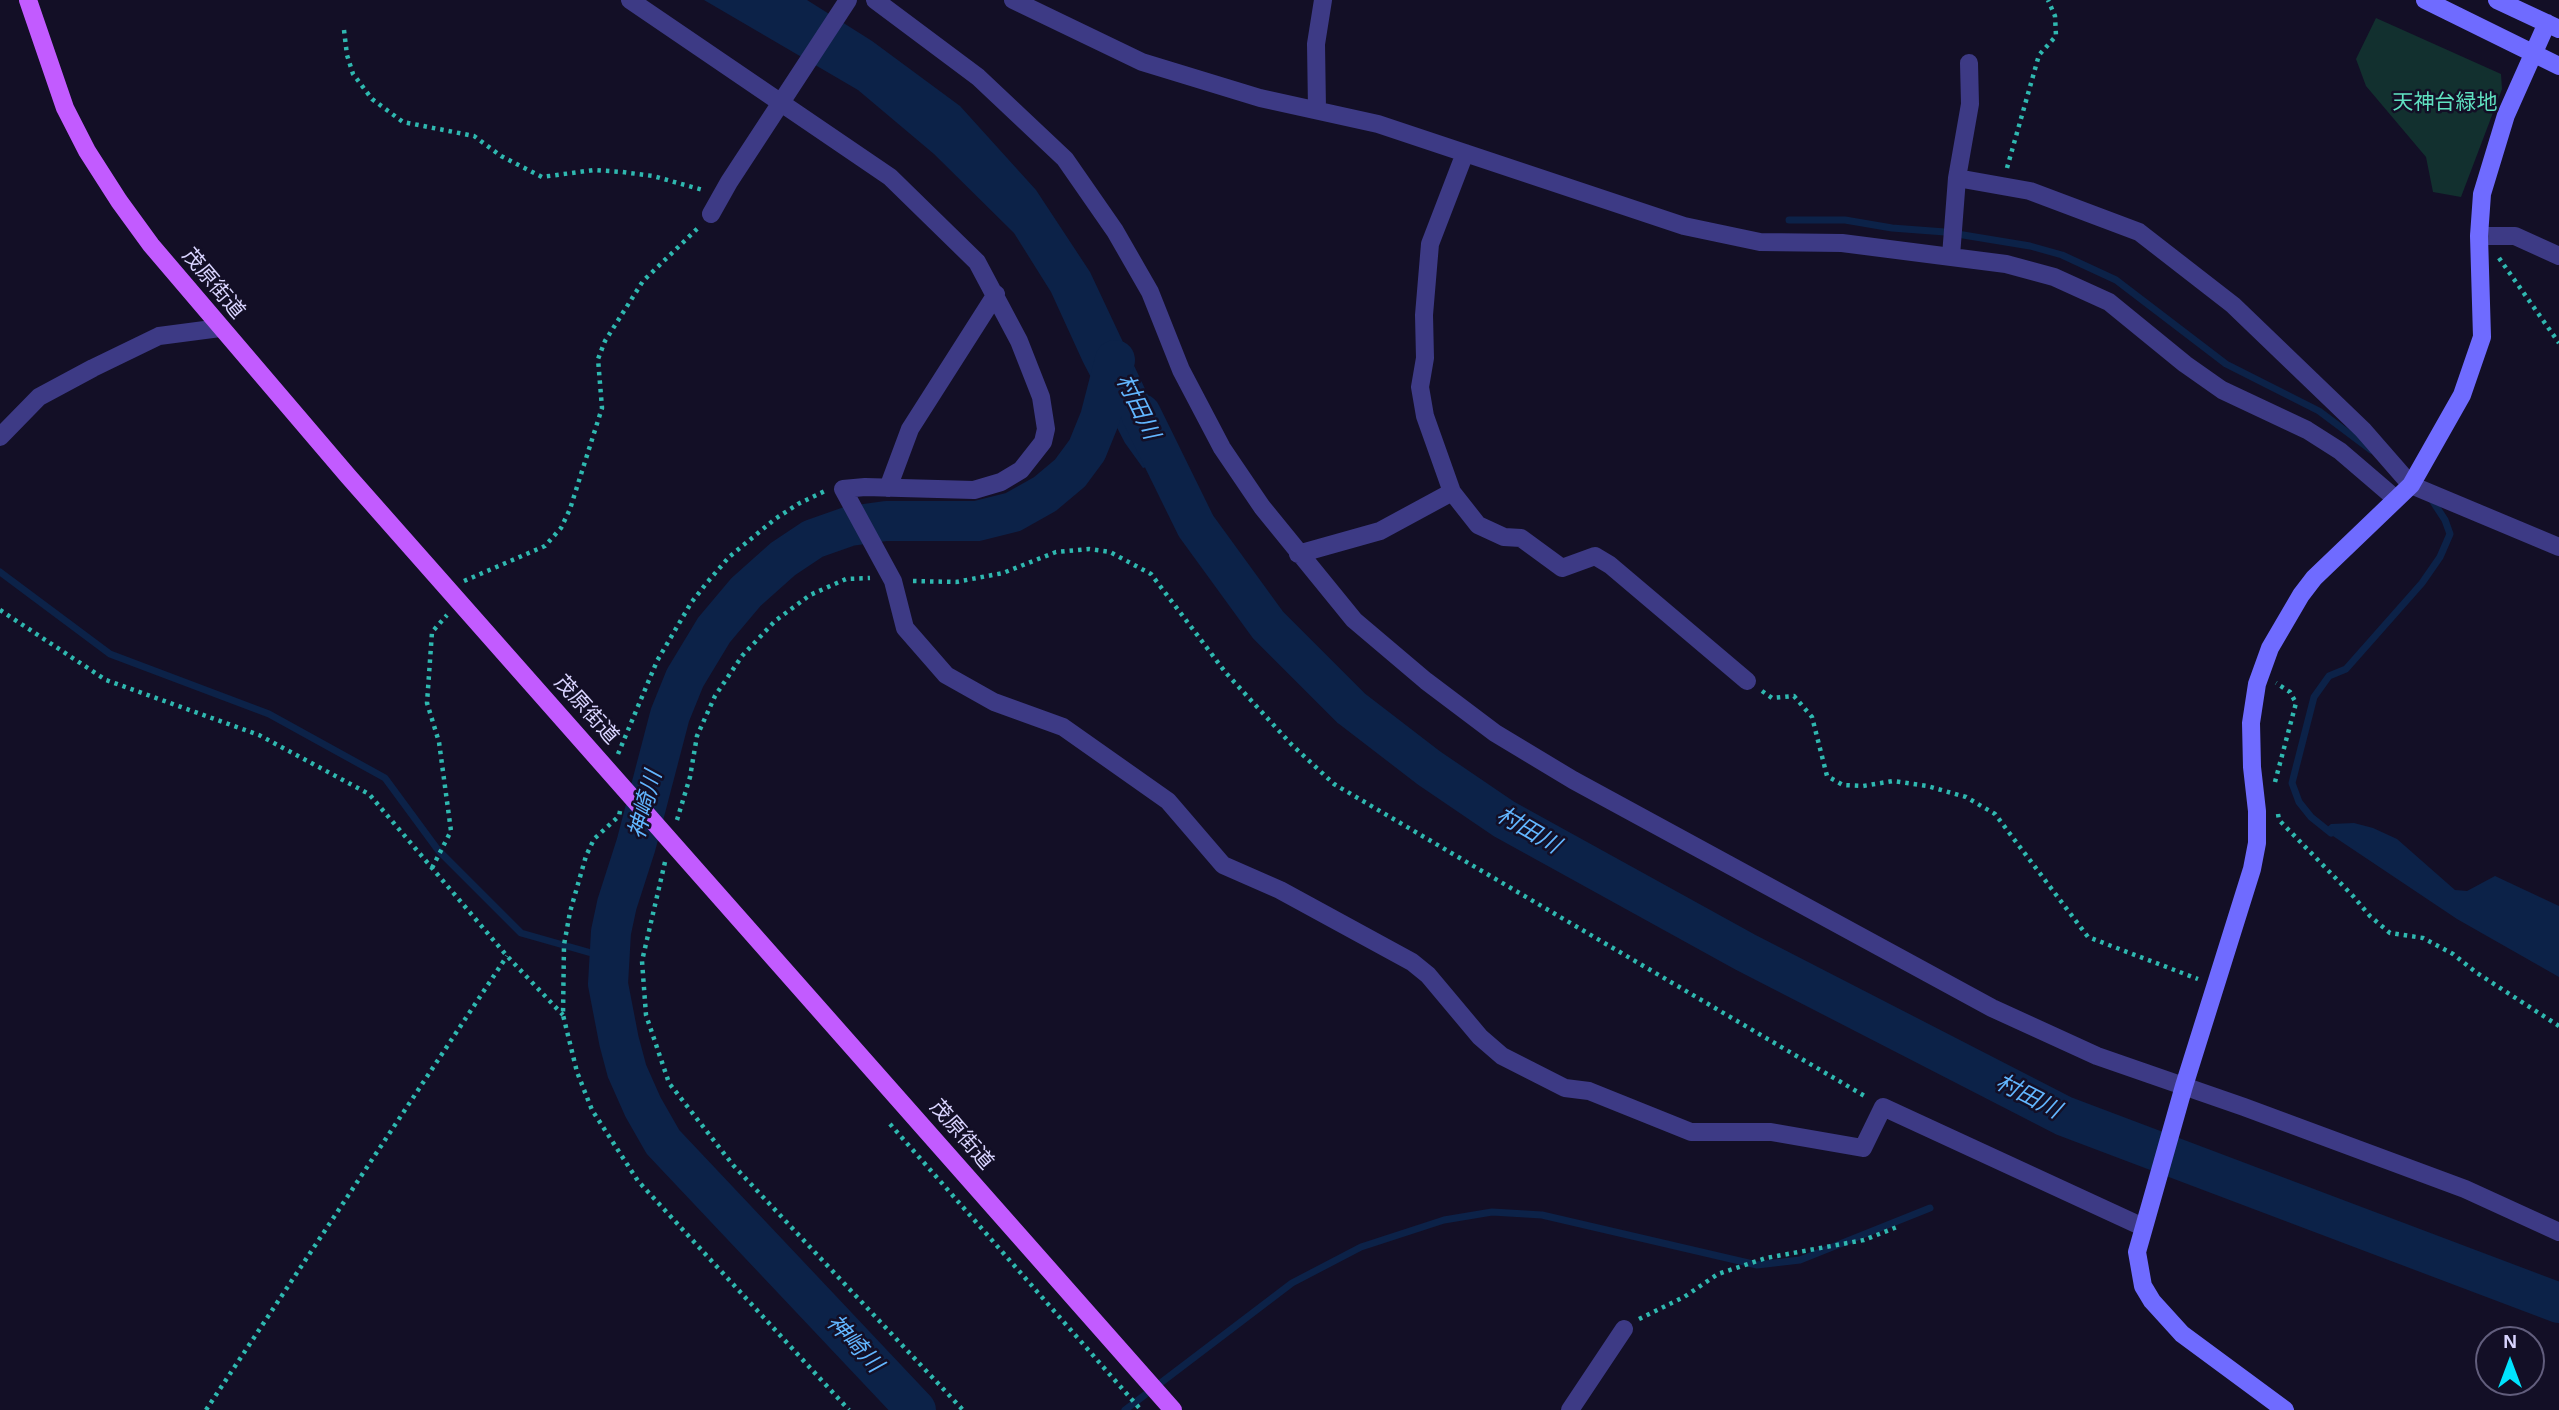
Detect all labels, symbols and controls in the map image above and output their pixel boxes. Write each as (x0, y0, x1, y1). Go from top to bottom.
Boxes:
park label: 天神台緑地 (2393, 90, 2497, 116)
street label: 茂原街道 (176, 244, 250, 324)
water label: 村田川 (1109, 370, 1165, 444)
street label: 茂原街道 (549, 670, 623, 750)
water label: 神崎川 (624, 768, 668, 842)
water label: 村田川 (1491, 802, 1565, 860)
water label: 村田川 (1991, 1069, 2065, 1125)
street label: 茂原街道 (924, 1095, 998, 1175)
water label: 神崎川 (820, 1309, 888, 1379)
north arrow (2475, 1326, 2545, 1396)
text: N (2503, 1331, 2517, 1352)

